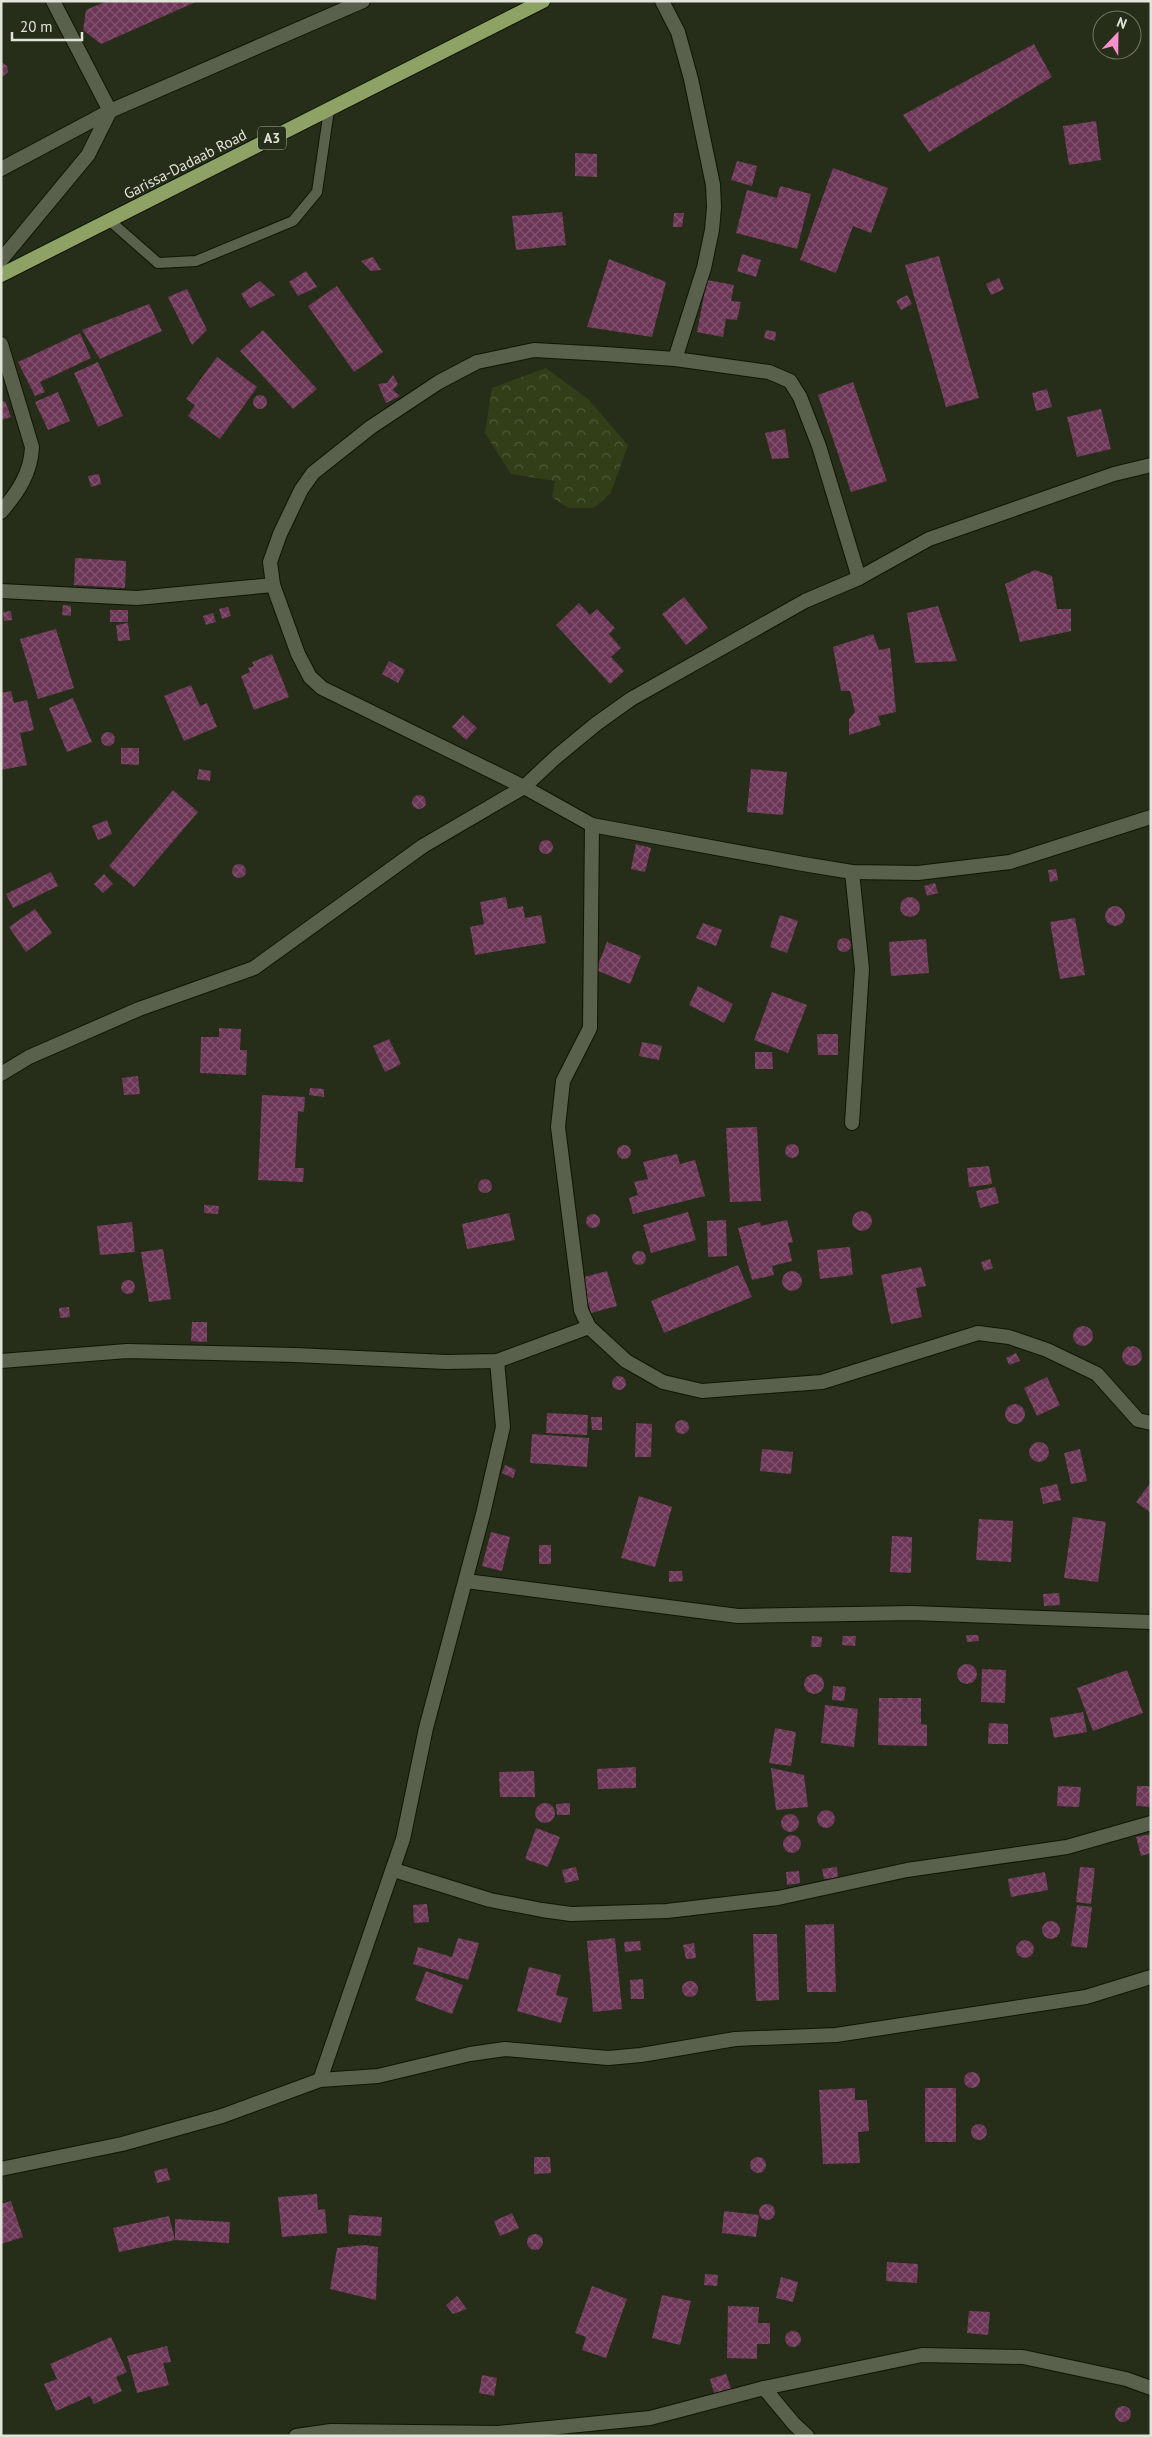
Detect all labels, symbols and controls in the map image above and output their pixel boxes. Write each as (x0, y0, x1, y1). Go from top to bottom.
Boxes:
scale bar (12, 10, 82, 42)
north arrow (1092, 10, 1142, 60)
text: N (1114, 13, 1130, 33)
text: 20 m (20, 17, 53, 36)
street label: Garissa-Dadaab Road (120, 125, 250, 203)
road number: A3 (258, 126, 286, 150)

